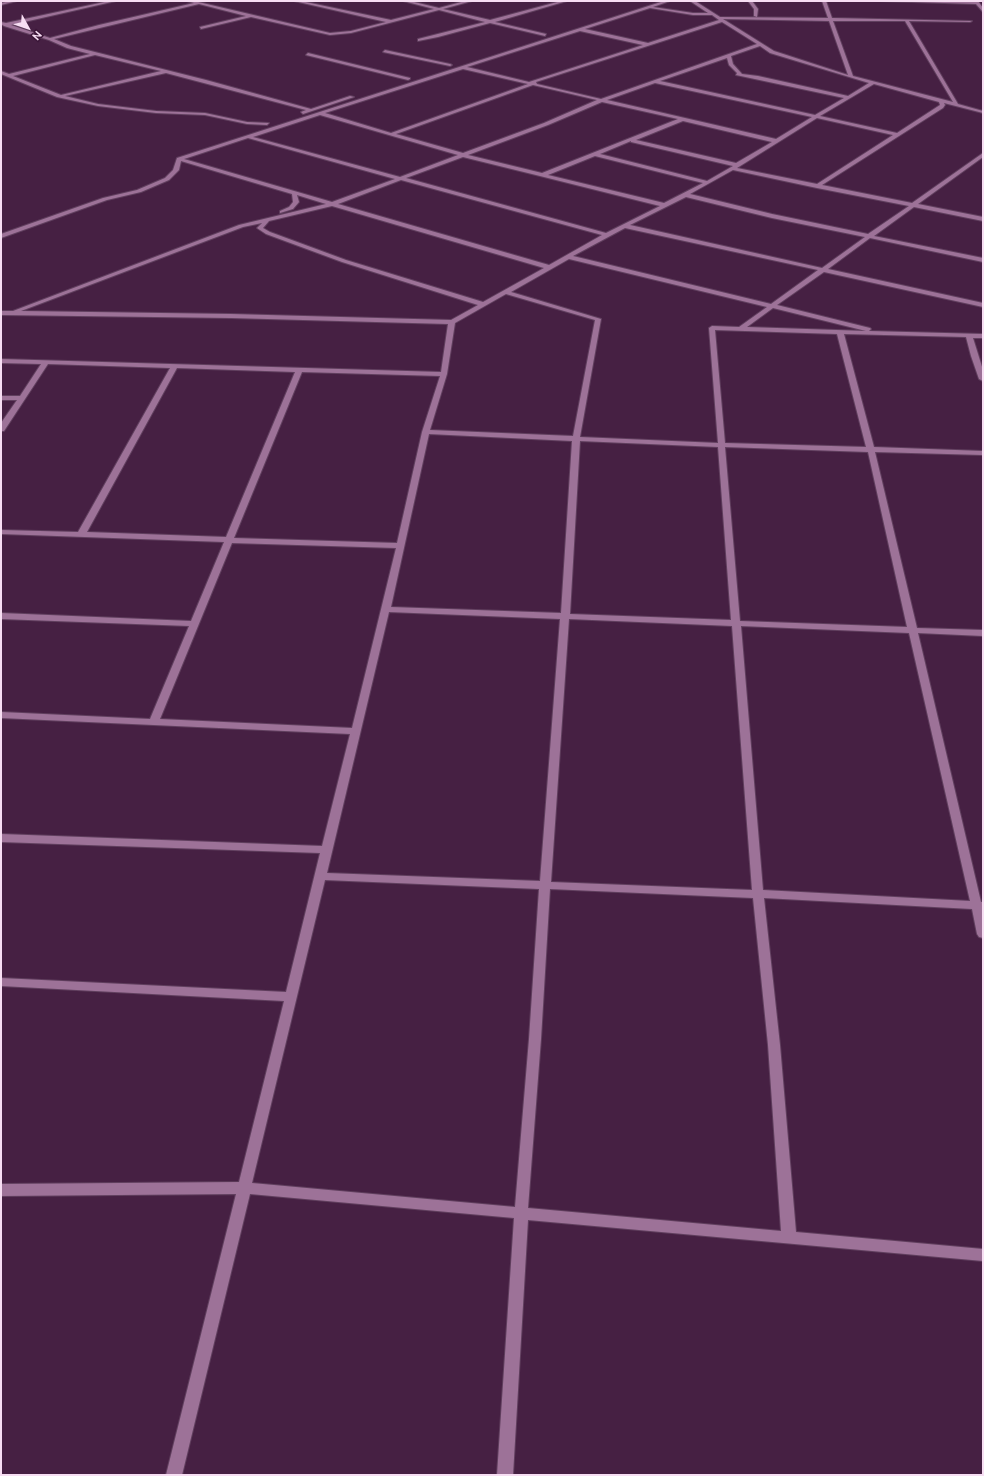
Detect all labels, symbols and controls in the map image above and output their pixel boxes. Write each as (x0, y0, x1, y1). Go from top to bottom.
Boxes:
north arrow (8, 8, 48, 48)
text: N (30, 29, 44, 43)

